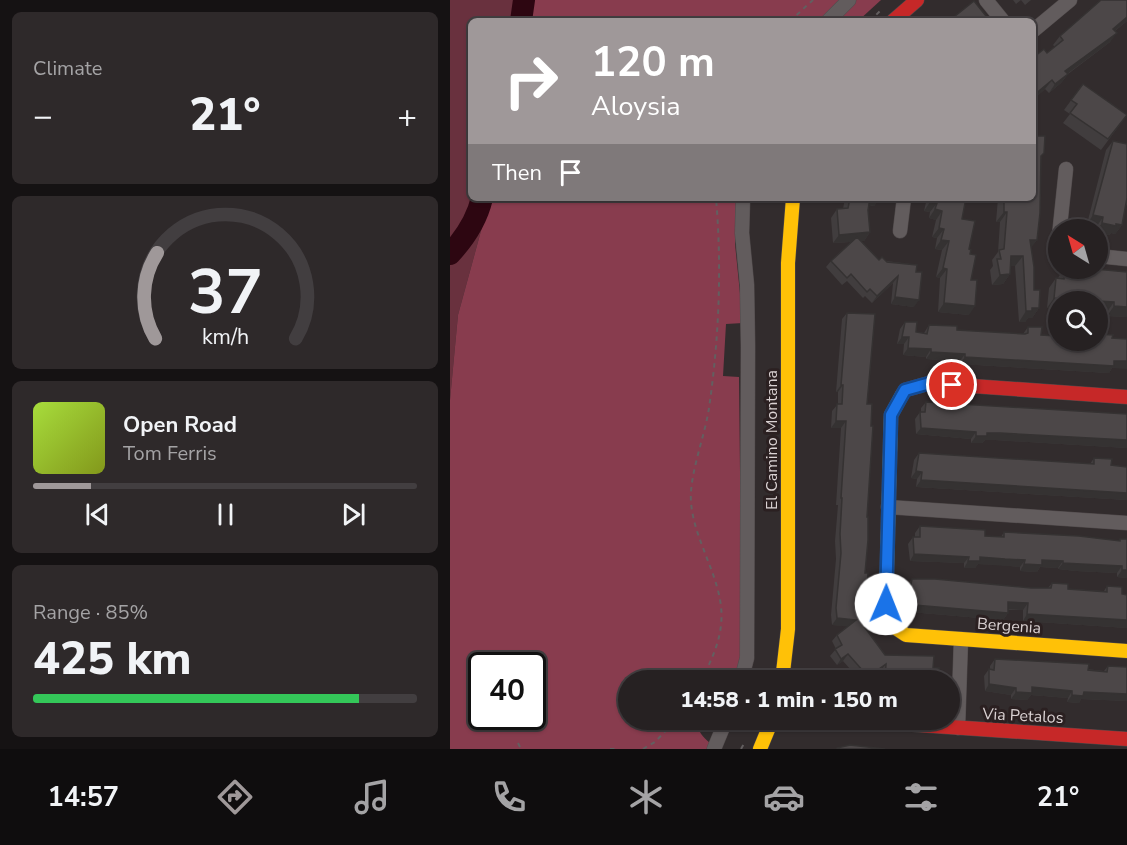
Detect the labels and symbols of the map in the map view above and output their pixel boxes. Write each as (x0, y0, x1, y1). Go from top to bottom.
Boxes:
north arrow (1048, 219, 1108, 279)
pin (926, 359, 977, 410)
street label: El Camino Montana (761, 370, 783, 510)
position arrow (854, 572, 918, 636)
street label: Bergenia (976, 613, 1042, 639)
speed limit sign: 40 (468, 652, 546, 730)
street label: Via Petalos (981, 703, 1064, 729)

